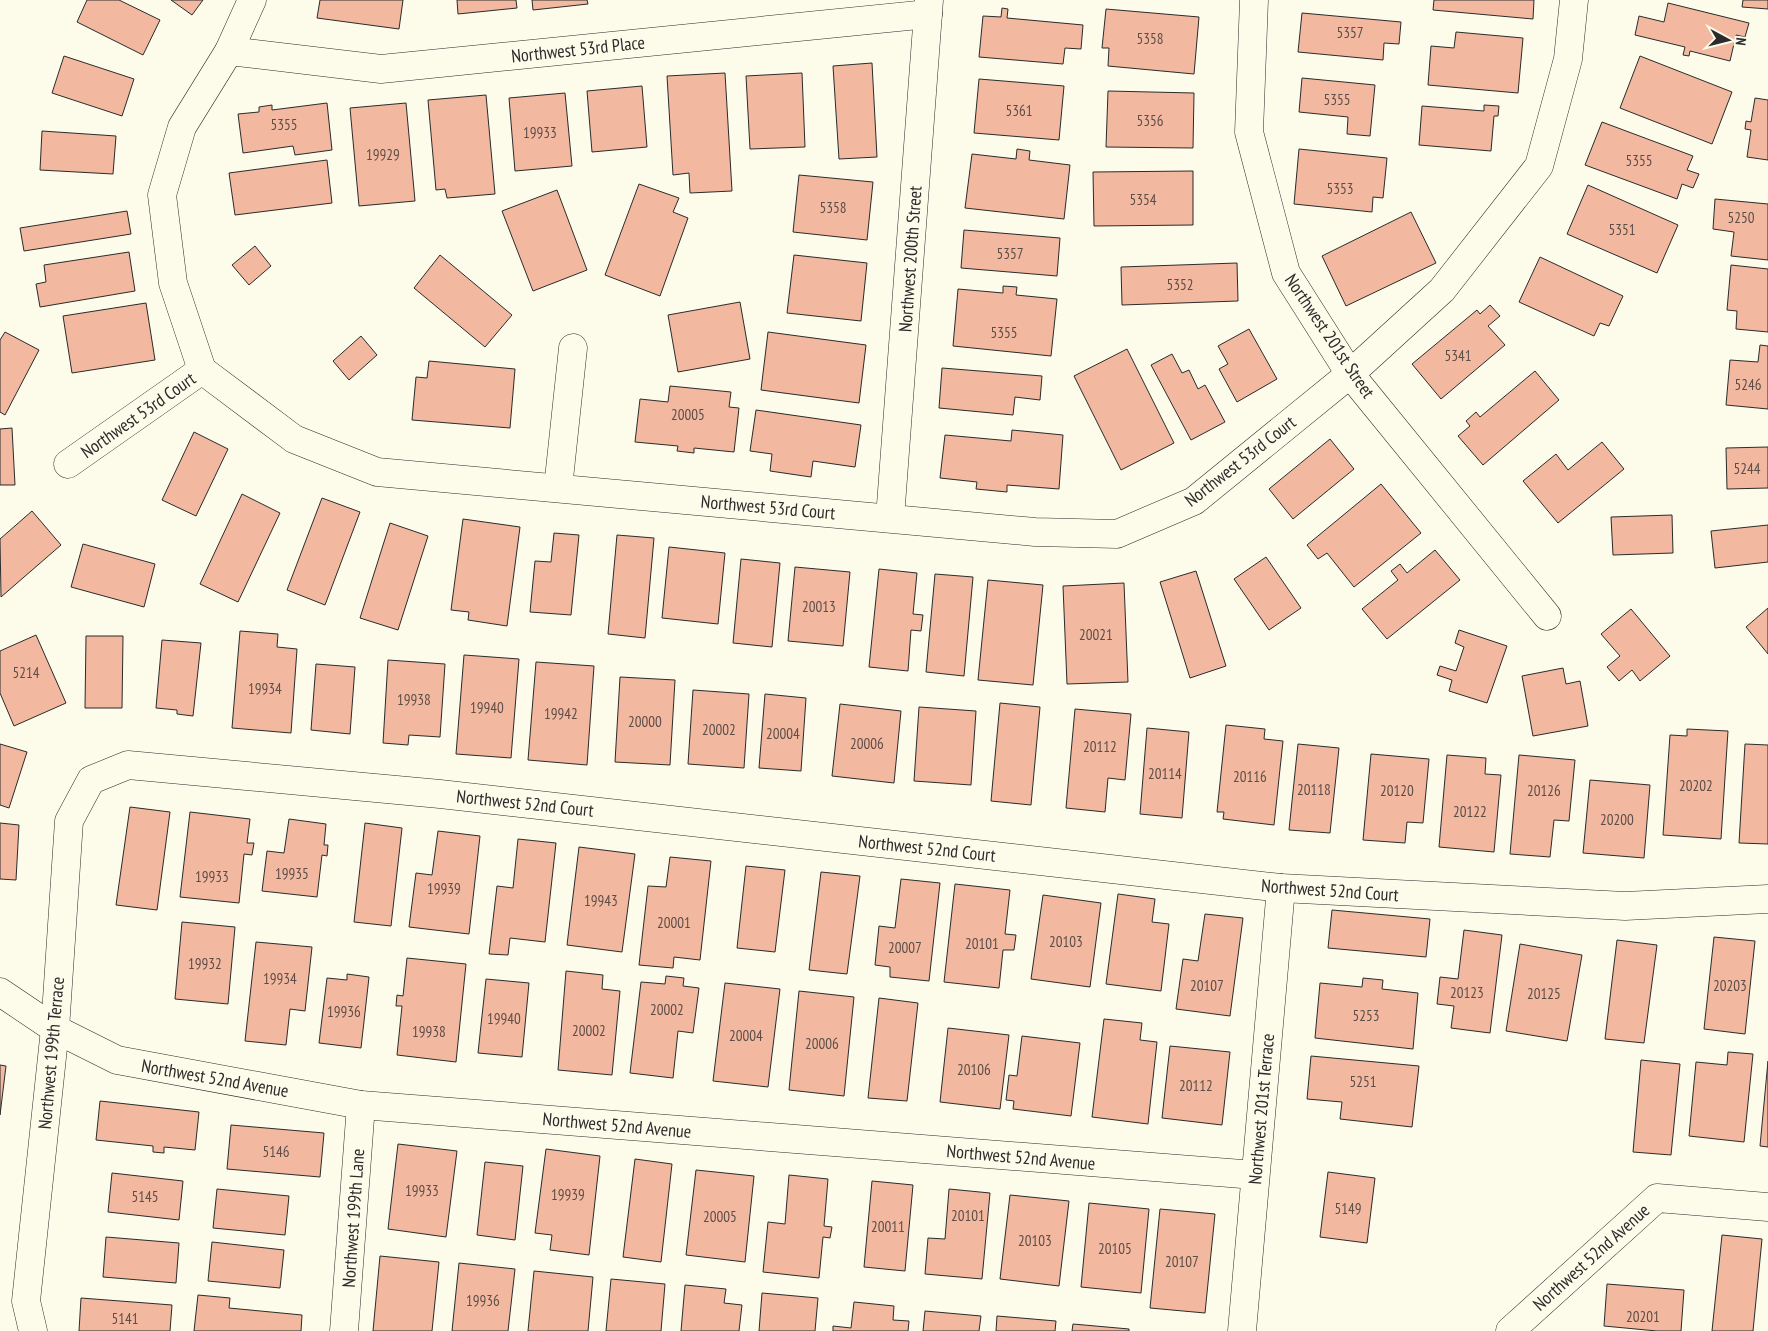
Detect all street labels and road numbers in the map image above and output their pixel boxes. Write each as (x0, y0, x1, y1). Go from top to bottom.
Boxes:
street label: Northwest 53rd Place (510, 31, 646, 67)
street label: Northwest 200th Street (893, 185, 927, 333)
street label: Northwest 201st Street (1280, 270, 1380, 403)
street label: Northwest 53rd Court (76, 367, 200, 463)
street label: Northwest 53rd Court (1180, 410, 1300, 512)
street label: Northwest 53rd Court (700, 490, 836, 524)
street label: Northwest 52nd Court (455, 784, 595, 822)
street label: Northwest 52nd Court (857, 829, 997, 867)
street label: Northwest 52nd Court (1260, 874, 1400, 906)
street label: Northwest 199th Terrace (33, 976, 69, 1130)
street label: Northwest 201st Terrace (1243, 1033, 1279, 1185)
street label: Northwest 52nd Avenue (140, 1054, 290, 1102)
street label: Northwest 52nd Avenue (542, 1107, 692, 1143)
street label: Northwest 52nd Avenue (946, 1139, 1096, 1175)
street label: Northwest 199th Lane (337, 1148, 369, 1288)
street label: Northwest 52nd Avenue (1528, 1199, 1654, 1315)

